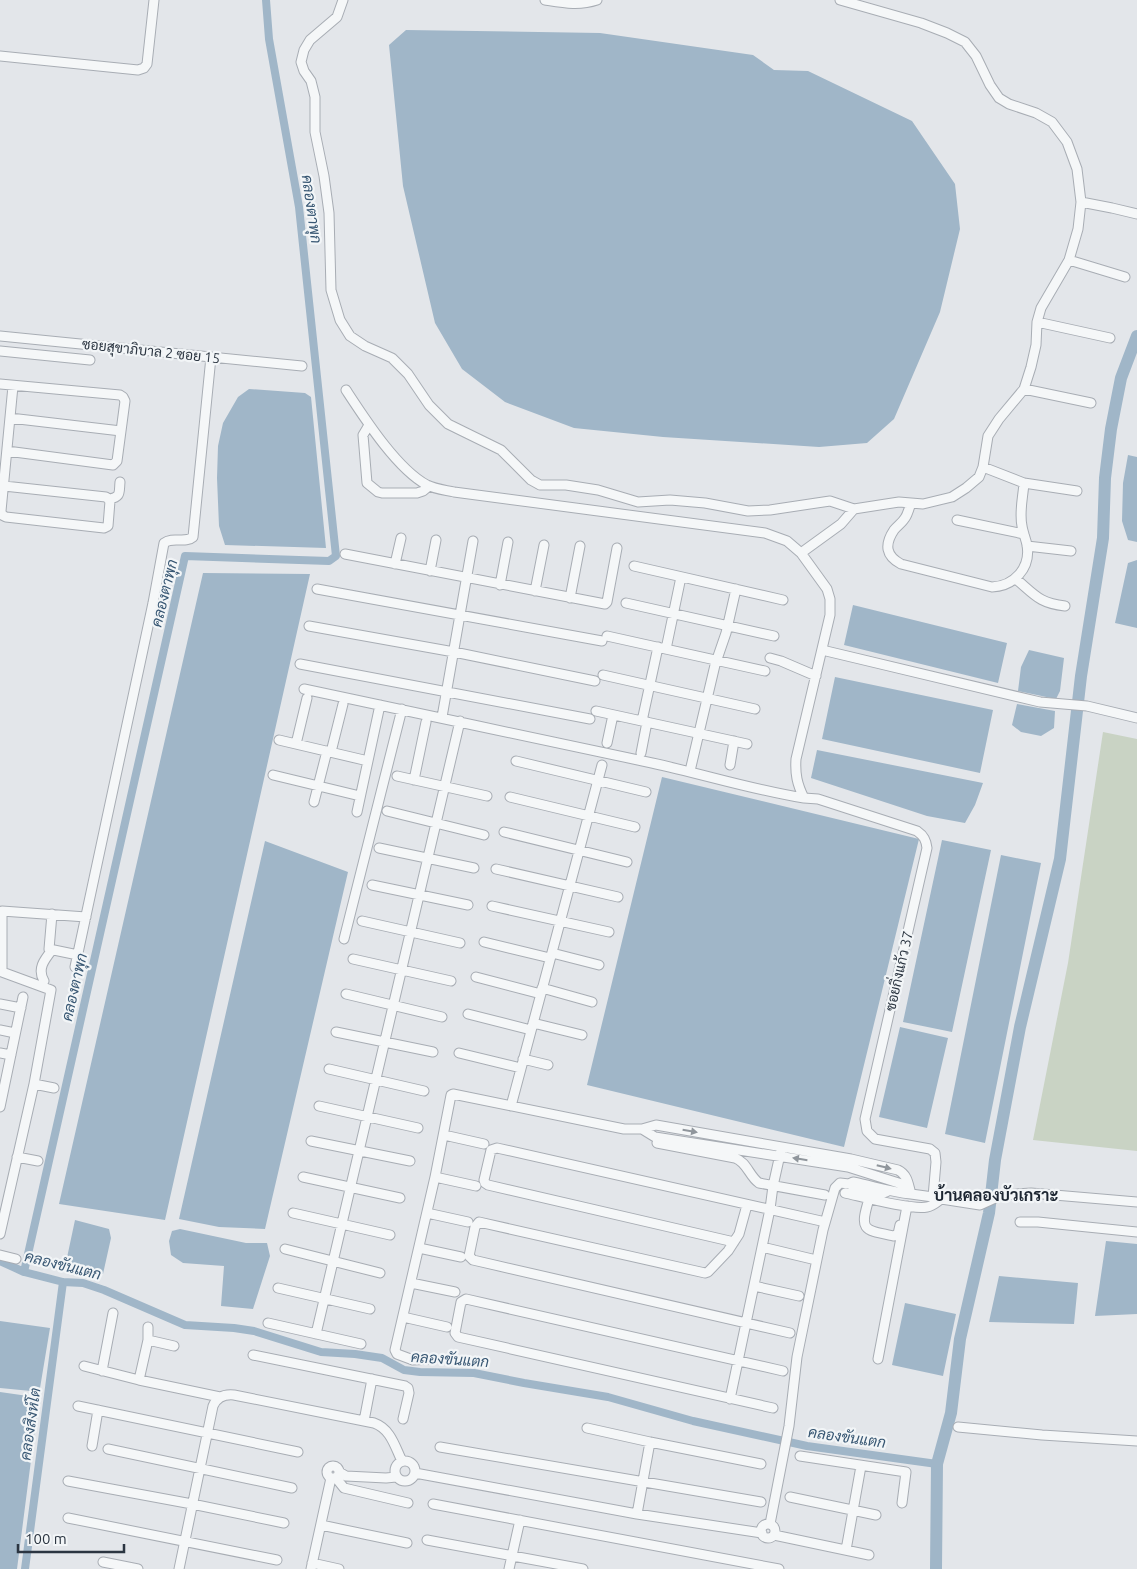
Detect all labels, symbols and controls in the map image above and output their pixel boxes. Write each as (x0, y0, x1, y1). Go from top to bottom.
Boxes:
water label: คลองตาพุก (296, 174, 325, 245)
street label: ซอยสุขาภิบาล 2 ซอย 15 (81, 336, 221, 368)
water label: คลองตาพุก (147, 557, 184, 629)
street label: ซอยกิ่งแก้ว 37 (879, 929, 916, 1013)
water label: คลองตาพุก (58, 951, 93, 1023)
one-way arrow (682, 1127, 698, 1135)
one-way arrow (792, 1155, 808, 1163)
one-way arrow (876, 1163, 891, 1171)
district label: บ้านคลองบัวเกราะ (934, 1184, 1058, 1204)
water label: คลองขันแตก (23, 1247, 103, 1283)
water label: คลองขันแตก (410, 1348, 490, 1370)
water label: คลองสิงห์โต (15, 1386, 44, 1461)
water label: คลองขันแตก (807, 1423, 887, 1451)
scale bar (18, 1522, 124, 1554)
text: 100 m (25, 1530, 67, 1547)

